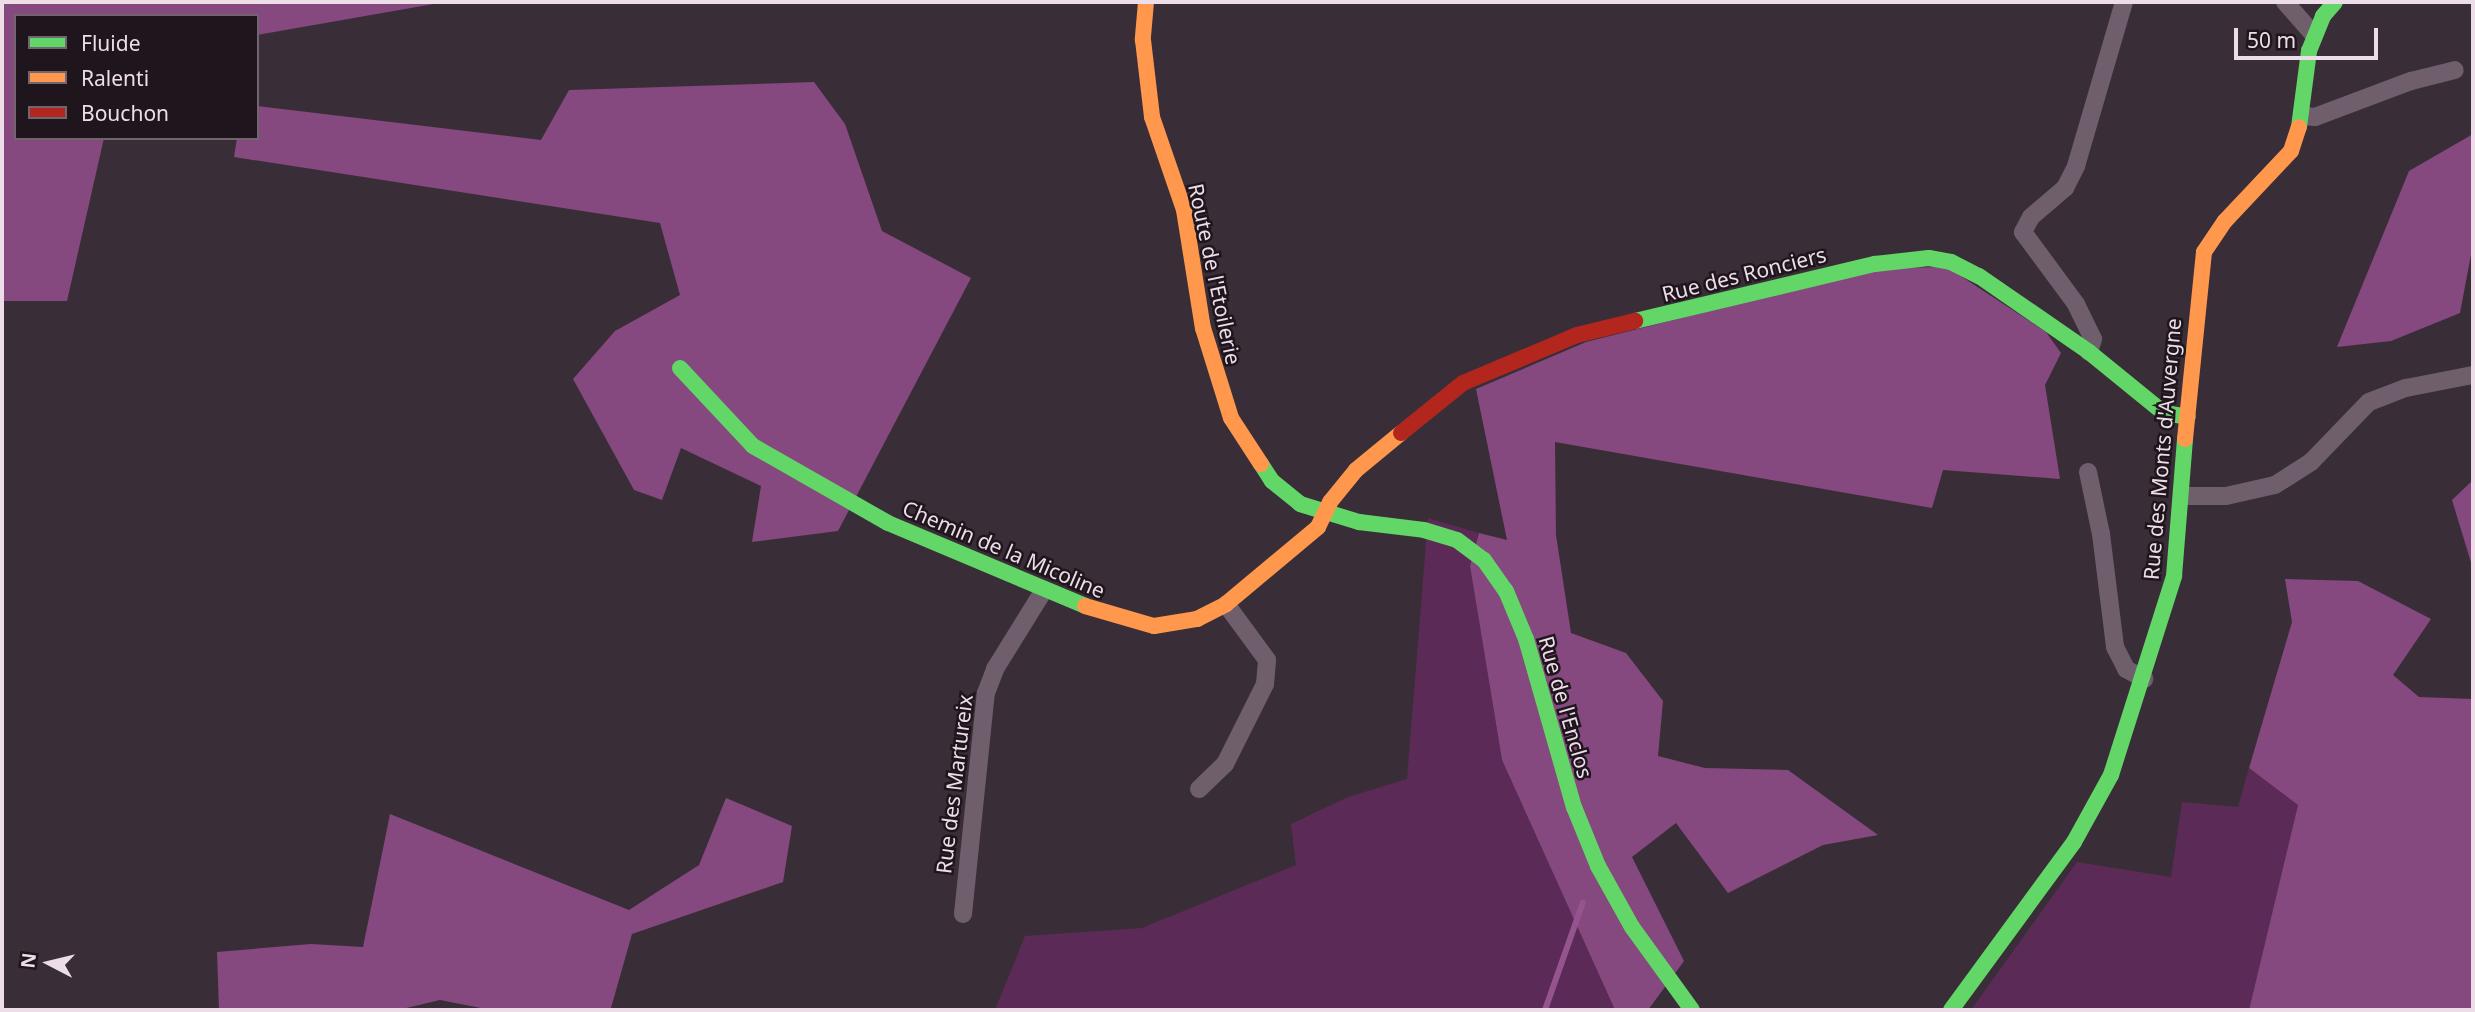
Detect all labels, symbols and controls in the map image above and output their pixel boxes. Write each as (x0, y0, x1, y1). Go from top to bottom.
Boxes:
legend (14, 14, 259, 140)
scale bar (2237, 14, 2380, 58)
text: 50 m (2247, 26, 2296, 54)
text: Fluide (81, 29, 140, 57)
text: Ralenti (81, 64, 149, 92)
text: Bouchon (81, 99, 169, 127)
street label: Route de l'Etoilerie (1183, 181, 1247, 367)
street label: Rue des Ronciers (1659, 241, 1829, 307)
street label: Rue des Monts d'Auvergne (2138, 317, 2186, 581)
street label: Chemin de la Micoline (899, 495, 1109, 603)
street label: Rue de l'Enclos (1534, 633, 1598, 781)
street label: Rue des Martureix (931, 693, 977, 875)
north arrow (14, 928, 84, 998)
text: N (14, 951, 42, 970)

